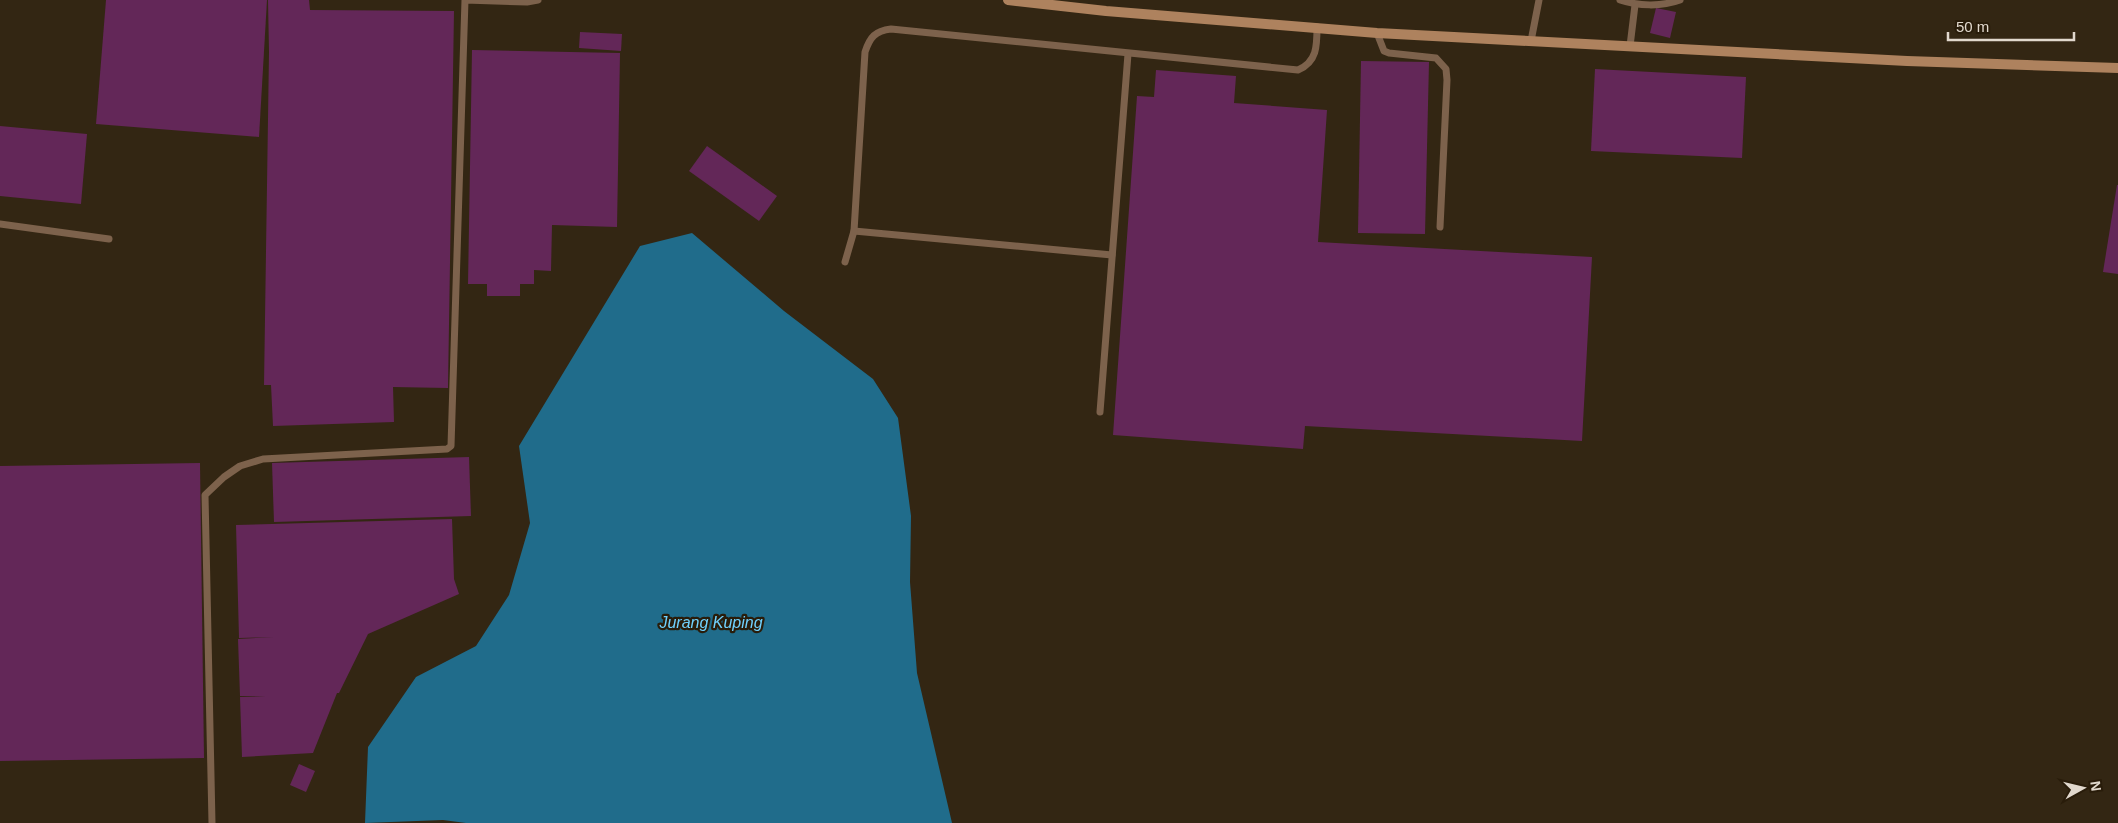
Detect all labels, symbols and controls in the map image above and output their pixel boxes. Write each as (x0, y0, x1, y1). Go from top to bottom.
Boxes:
scale bar (1948, 10, 2074, 42)
text: 50 m (1956, 18, 1989, 35)
water label: Jurang Kuping (658, 614, 763, 631)
north arrow (2058, 763, 2108, 813)
text: N (2087, 780, 2105, 792)

